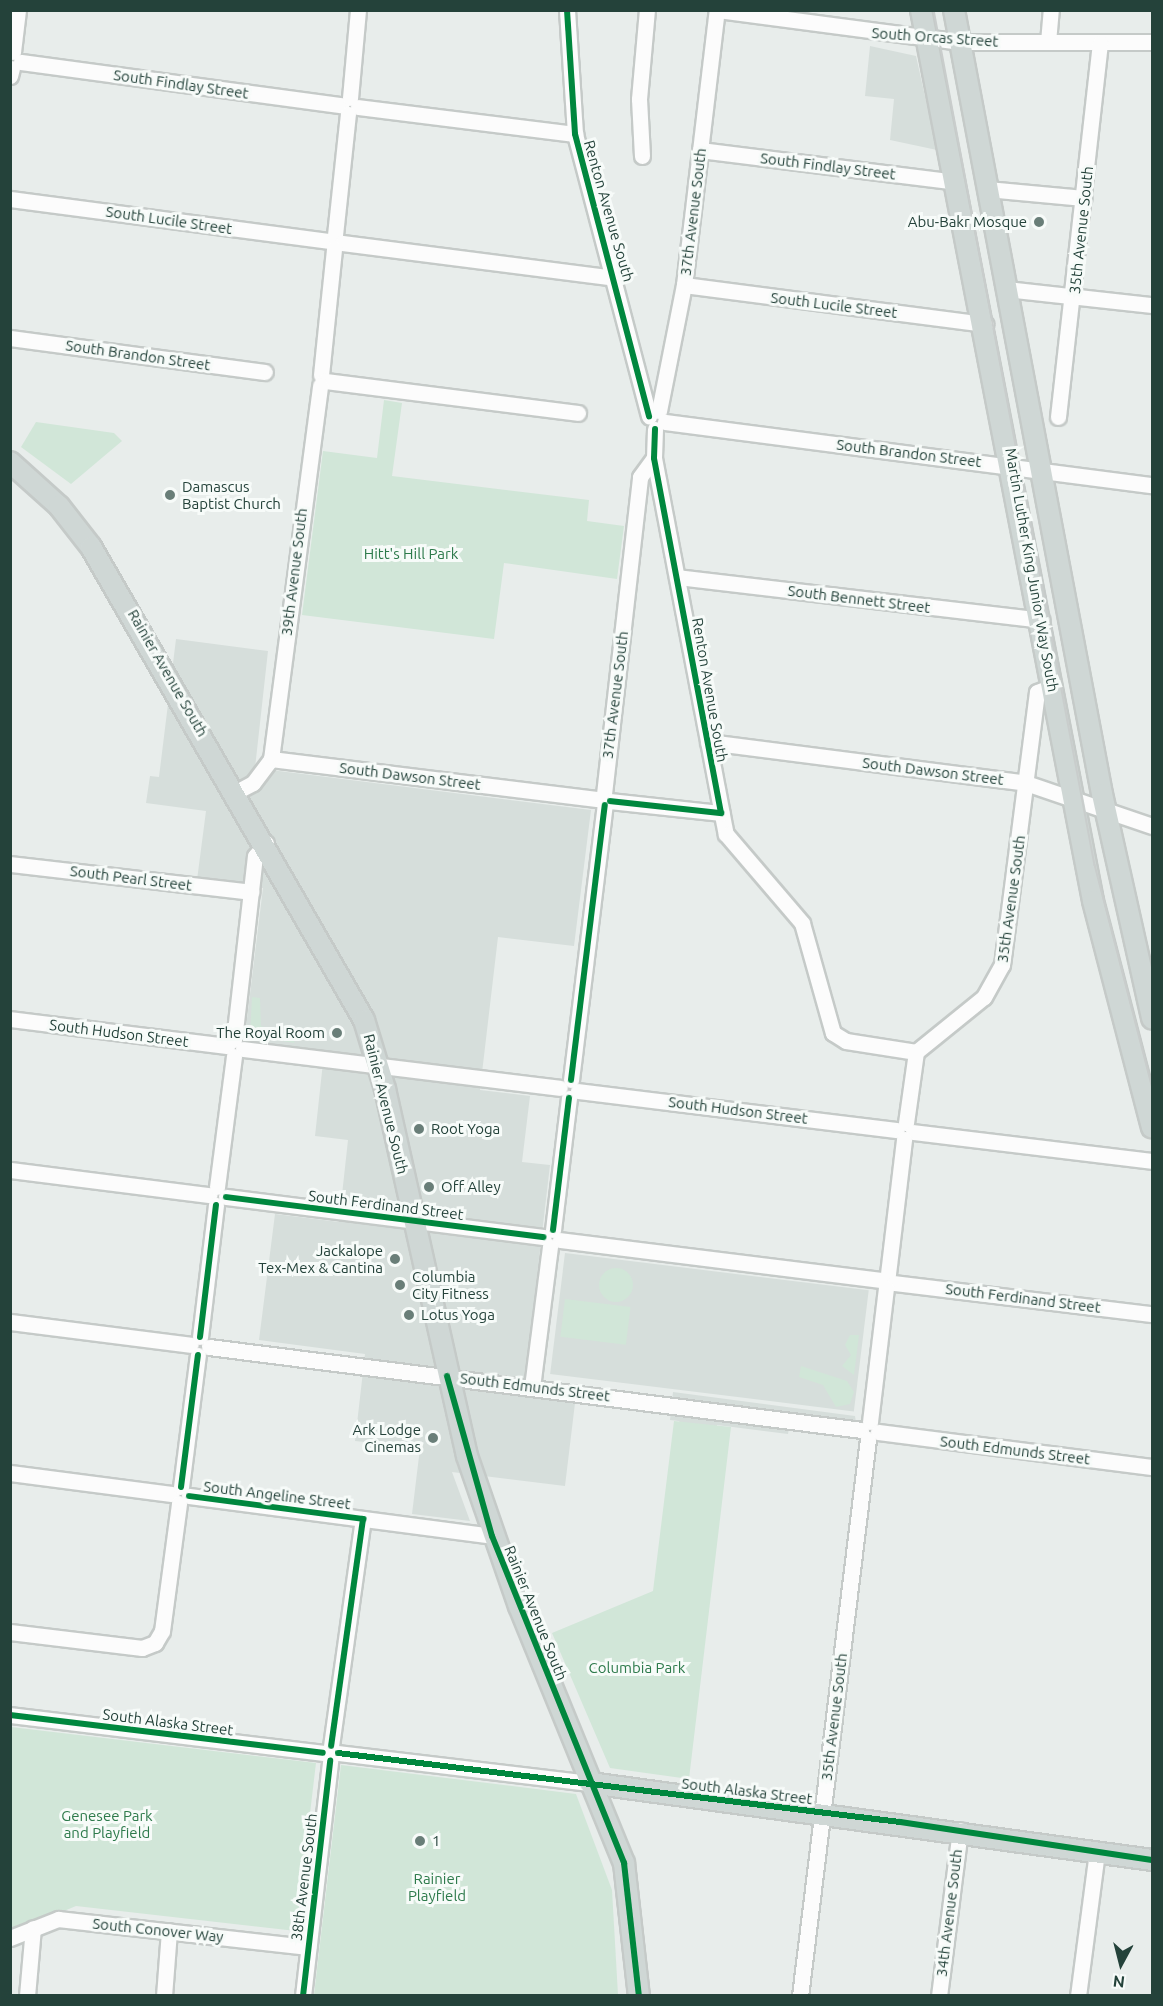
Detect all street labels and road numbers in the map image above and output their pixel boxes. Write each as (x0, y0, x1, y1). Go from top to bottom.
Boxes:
street label: South Orcas Street (871, 24, 999, 50)
street label: South Findlay Street (112, 66, 250, 102)
street label: Renton Avenue South (580, 138, 638, 284)
street label: 37th Avenue South (676, 147, 710, 277)
street label: South Findlay Street (759, 149, 897, 183)
street label: 35th Avenue South (1065, 165, 1097, 295)
street label: South Lucile Street (105, 202, 233, 238)
street label: South Lucile Street (770, 288, 898, 322)
street label: South Brandon Street (64, 336, 212, 374)
street label: South Brandon Street (835, 435, 983, 471)
street label: Martin Luther King Junior Way South (1002, 447, 1062, 693)
street label: 39th Avenue South (277, 507, 311, 637)
street label: South Bennett Street (787, 581, 931, 617)
street label: Rainier Avenue South (124, 606, 212, 740)
street label: Renton Avenue South (688, 616, 732, 764)
street label: 37th Avenue South (598, 630, 632, 760)
street label: South Dawson Street (861, 753, 1005, 789)
street label: South Dawson Street (338, 758, 482, 794)
street label: 35th Avenue South (993, 834, 1029, 964)
street label: South Pearl Street (69, 862, 193, 894)
street label: South Hudson Street (48, 1016, 190, 1050)
street label: Rainier Avenue South (360, 1032, 412, 1176)
street label: South Hudson Street (667, 1093, 809, 1127)
street label: South Ferdinand Street (307, 1187, 465, 1223)
street label: South Ferdinand Street (944, 1280, 1102, 1316)
street label: South Edmunds Street (459, 1369, 611, 1405)
street label: South Edmunds Street (939, 1432, 1091, 1468)
street label: South Angeline Street (202, 1477, 352, 1513)
street label: Rainier Avenue South (501, 1543, 571, 1683)
street label: 35th Avenue South (817, 1652, 851, 1782)
street label: South Alaska Street (102, 1705, 234, 1739)
street label: South Alaska Street (681, 1774, 813, 1808)
street label: 38th Avenue South (287, 1812, 321, 1942)
street label: 34th Avenue South (932, 1848, 966, 1978)
street label: South Conover Way (92, 1914, 224, 1946)

